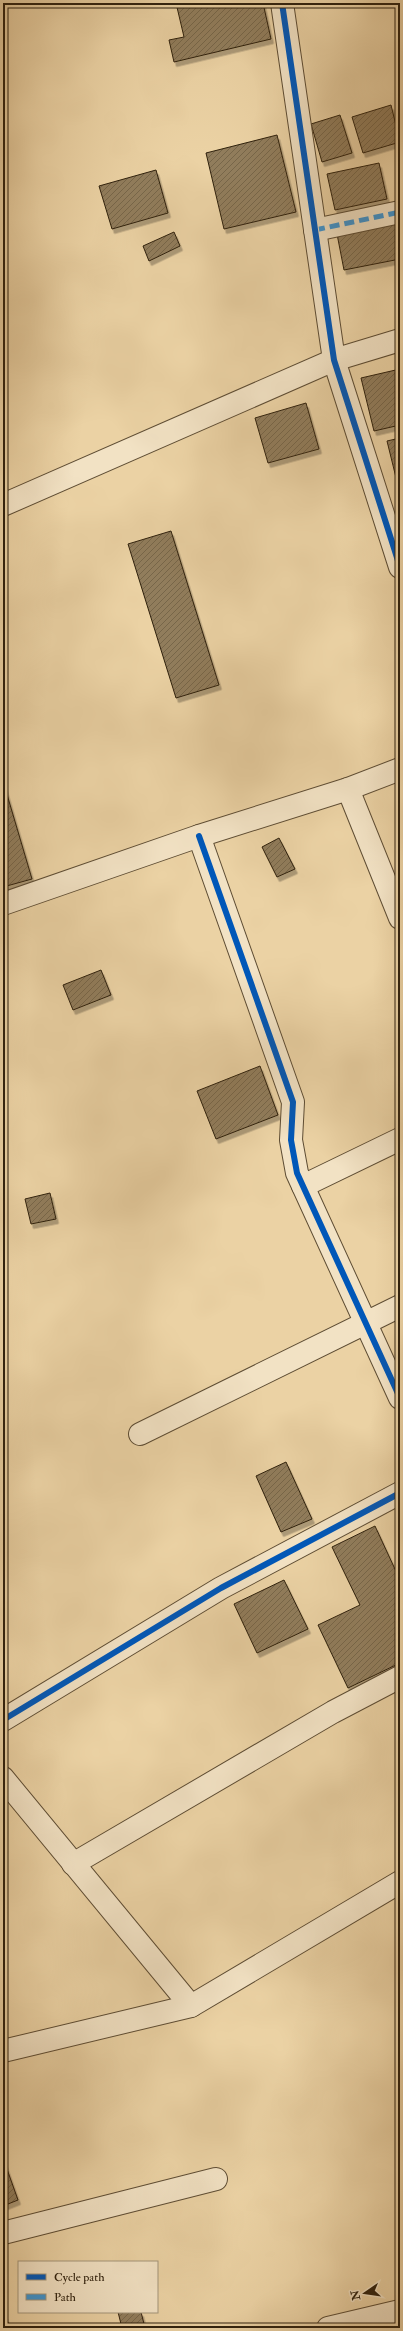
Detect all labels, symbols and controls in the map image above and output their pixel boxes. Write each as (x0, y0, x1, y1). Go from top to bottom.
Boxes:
legend (18, 2261, 158, 2313)
text: Cycle path (54, 2270, 105, 2285)
north arrow (345, 2273, 385, 2313)
text: N (348, 2288, 363, 2302)
text: Path (54, 2290, 77, 2305)

